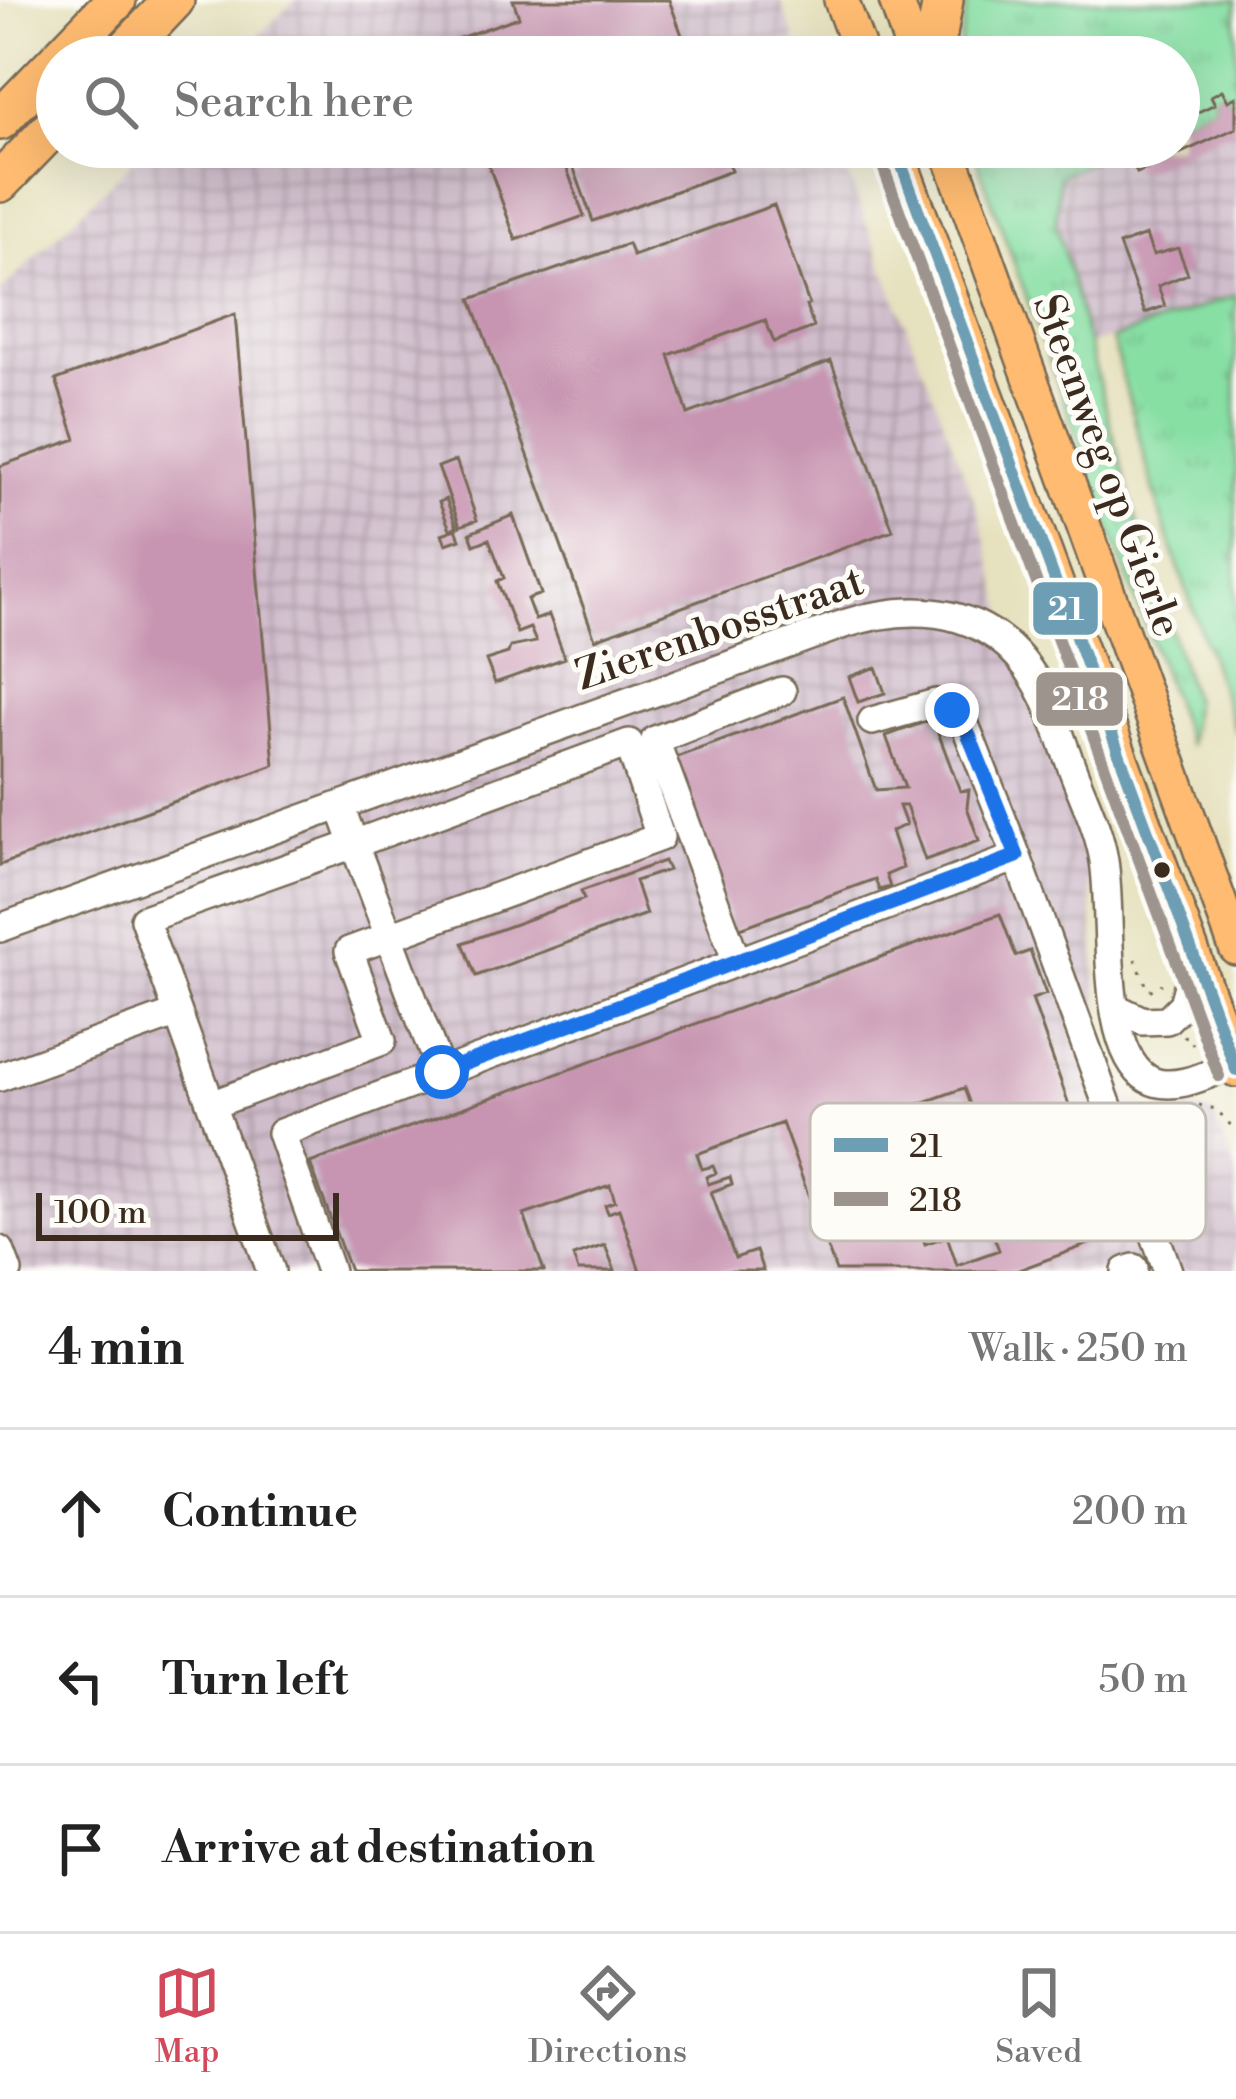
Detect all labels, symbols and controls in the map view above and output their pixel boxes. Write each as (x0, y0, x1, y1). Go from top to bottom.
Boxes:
search box (36, 36, 1200, 168)
icon: search (78, 69, 144, 135)
text: Search here (174, 74, 414, 131)
street label: Steenweg op Gierle (1019, 288, 1193, 644)
street label: Zierenbosstraat (569, 555, 871, 703)
line badge: 21 (1031, 580, 1100, 637)
text: 21 (1048, 590, 1085, 631)
line badge: 218 (1034, 670, 1125, 728)
text: 218 (1051, 680, 1109, 721)
route end (925, 683, 979, 737)
unlabelled marker (1151, 859, 1173, 881)
route start (415, 1045, 469, 1099)
legend (810, 1103, 1206, 1241)
text: 21 (909, 1127, 942, 1168)
text: 218 (909, 1181, 962, 1222)
scale bar (36, 1187, 339, 1240)
text: 100 m (54, 1193, 147, 1234)
text: 4 min (48, 1317, 184, 1381)
text: Walk · 250 m (969, 1325, 1188, 1374)
icon: ahead (48, 1480, 114, 1546)
text: Continue (162, 1484, 358, 1541)
text: 200 m (1072, 1488, 1188, 1537)
icon: left (48, 1648, 114, 1714)
text: Turn left (162, 1652, 348, 1709)
text: 50 m (1098, 1656, 1188, 1705)
icon: arrive (48, 1816, 114, 1882)
text: Arrive at destination (162, 1820, 595, 1877)
tab: Map (154, 1960, 220, 2073)
tab: Directions (528, 1960, 687, 2073)
tab: Saved (995, 1960, 1082, 2073)

